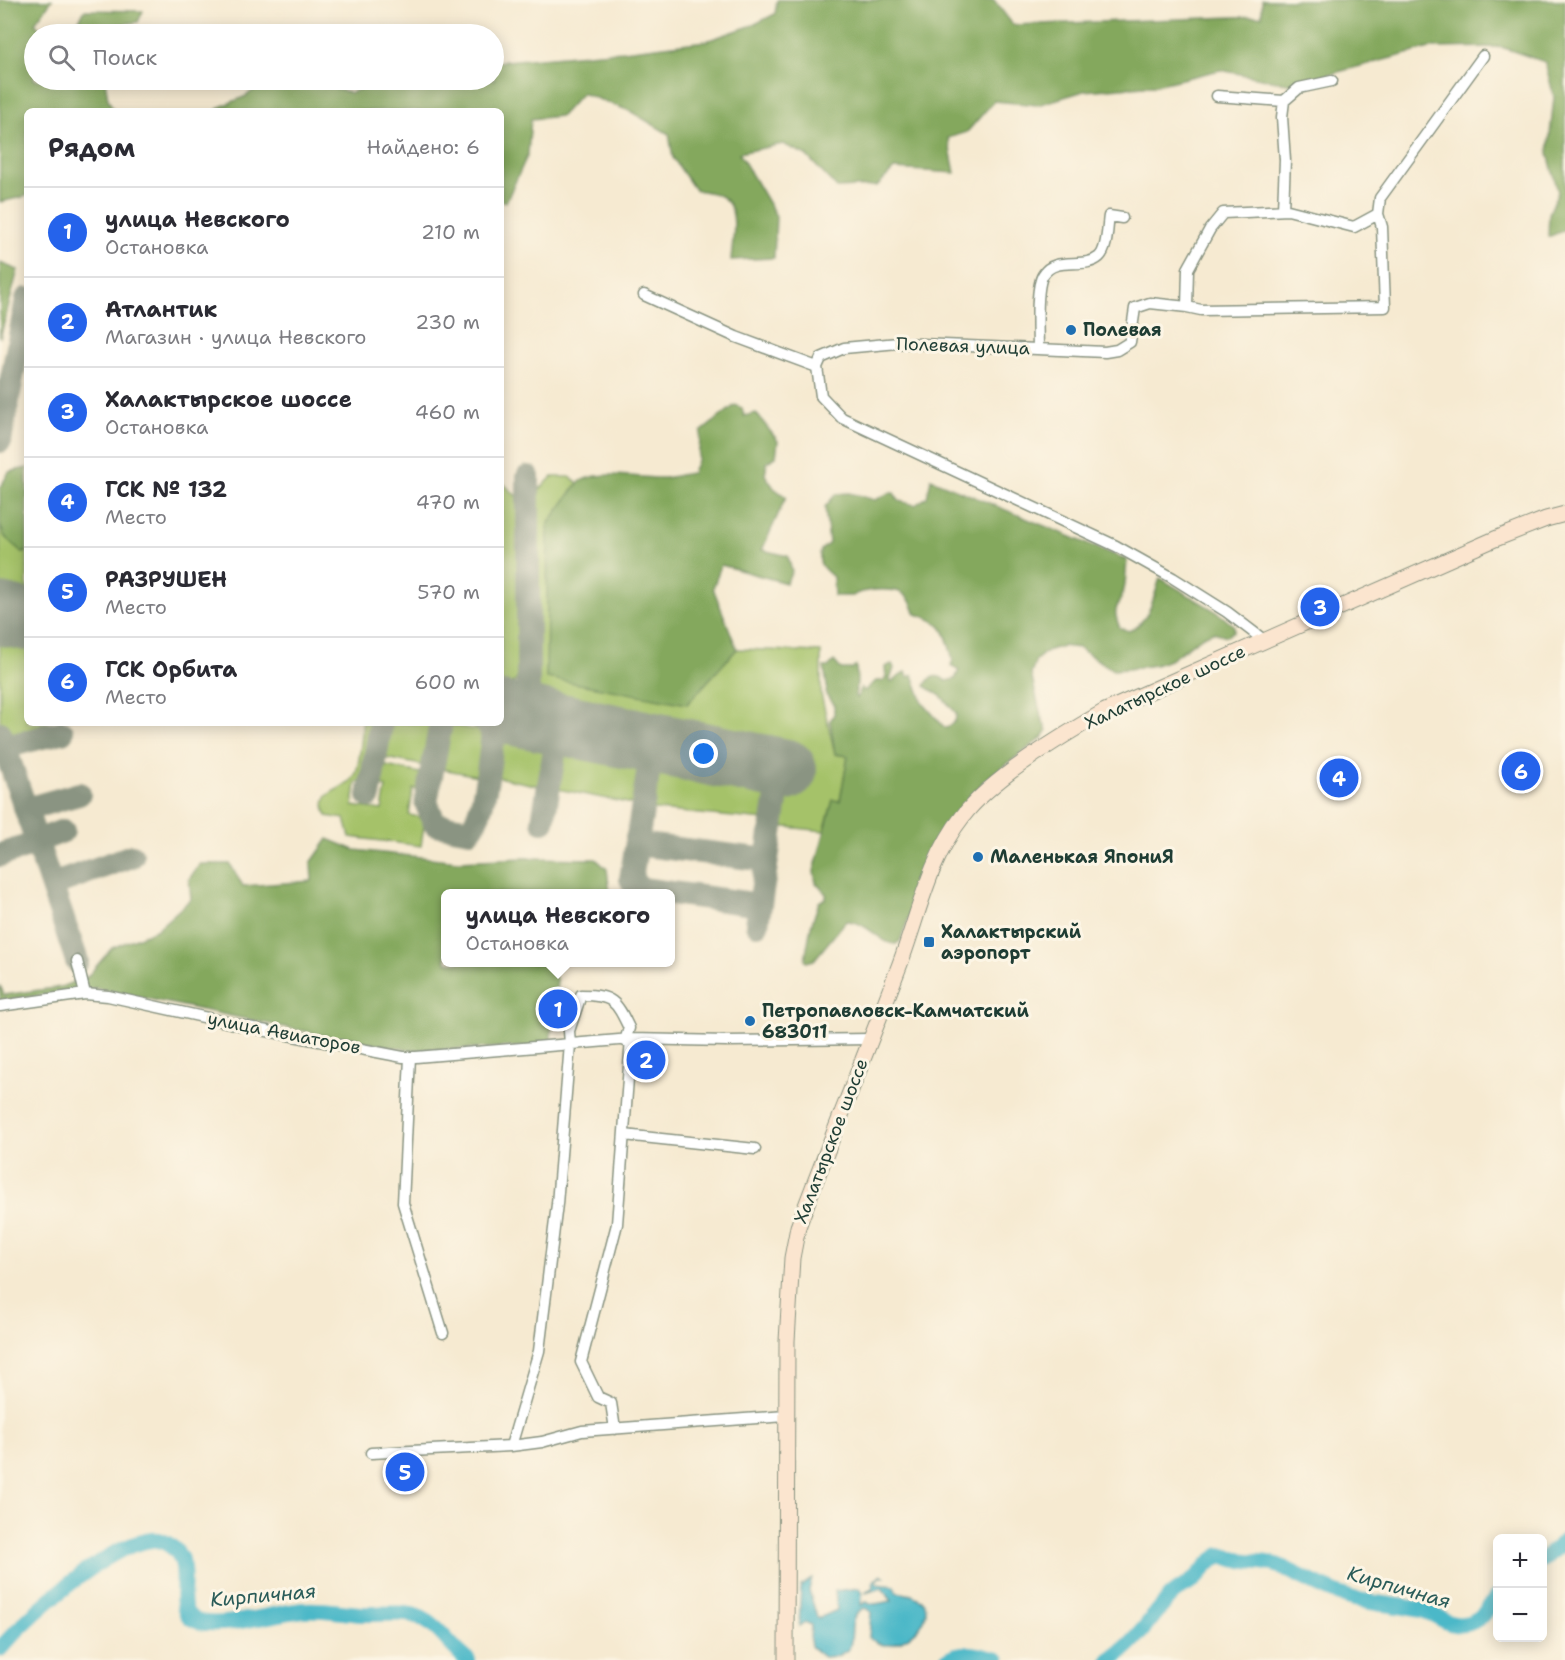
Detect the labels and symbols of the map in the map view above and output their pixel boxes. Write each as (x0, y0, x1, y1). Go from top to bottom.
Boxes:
place label: Полевая (1083, 318, 1162, 342)
marker: Полевая (1064, 323, 1078, 337)
street label: Полевая улица (896, 332, 1030, 360)
pin: 3 (1300, 584, 1340, 630)
street label: Халатырское шоссе (1081, 639, 1249, 735)
your location (689, 739, 718, 768)
pin: 6 (1502, 748, 1540, 794)
pin: 4 (1320, 756, 1358, 800)
place label: Маленькая ЯпониЯ (990, 845, 1174, 869)
marker: Маленькая ЯпониЯ (971, 850, 985, 864)
place label: Халактырский аэропорт (941, 920, 1082, 965)
marker: Халактырский аэропорт (922, 935, 936, 949)
pin: 1 (538, 986, 578, 1032)
place label: Петропавловск-Камчатский 683011 (762, 999, 1029, 1044)
street label: улица Авиаторов (206, 1006, 362, 1060)
marker: Петропавловск-Камчатский 683011 (743, 1014, 757, 1028)
pin: 2 (626, 1038, 666, 1082)
street label: Халатырское шоссе (788, 1055, 874, 1227)
pin: 5 (386, 1450, 424, 1494)
water label: Кирпичная (1344, 1560, 1454, 1614)
water label: Кирпичная (209, 1577, 317, 1613)

